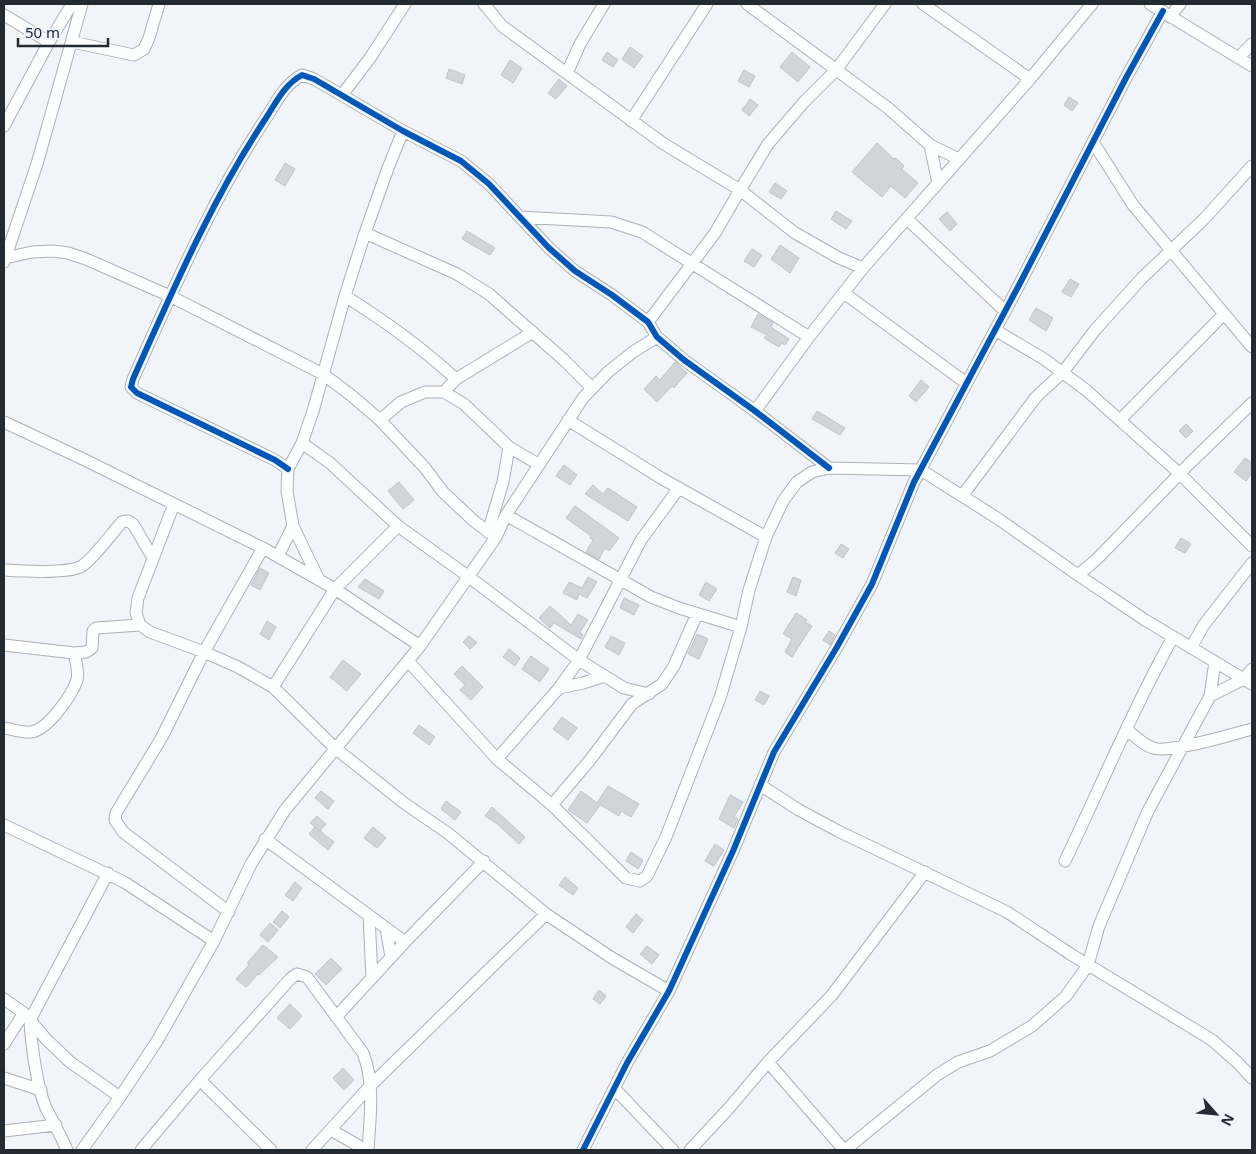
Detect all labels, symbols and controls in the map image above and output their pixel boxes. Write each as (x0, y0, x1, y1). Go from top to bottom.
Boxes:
scale bar (18, 15, 108, 47)
text: 50 m (25, 22, 60, 42)
north arrow (1191, 1089, 1241, 1139)
text: N (1217, 1111, 1239, 1130)

